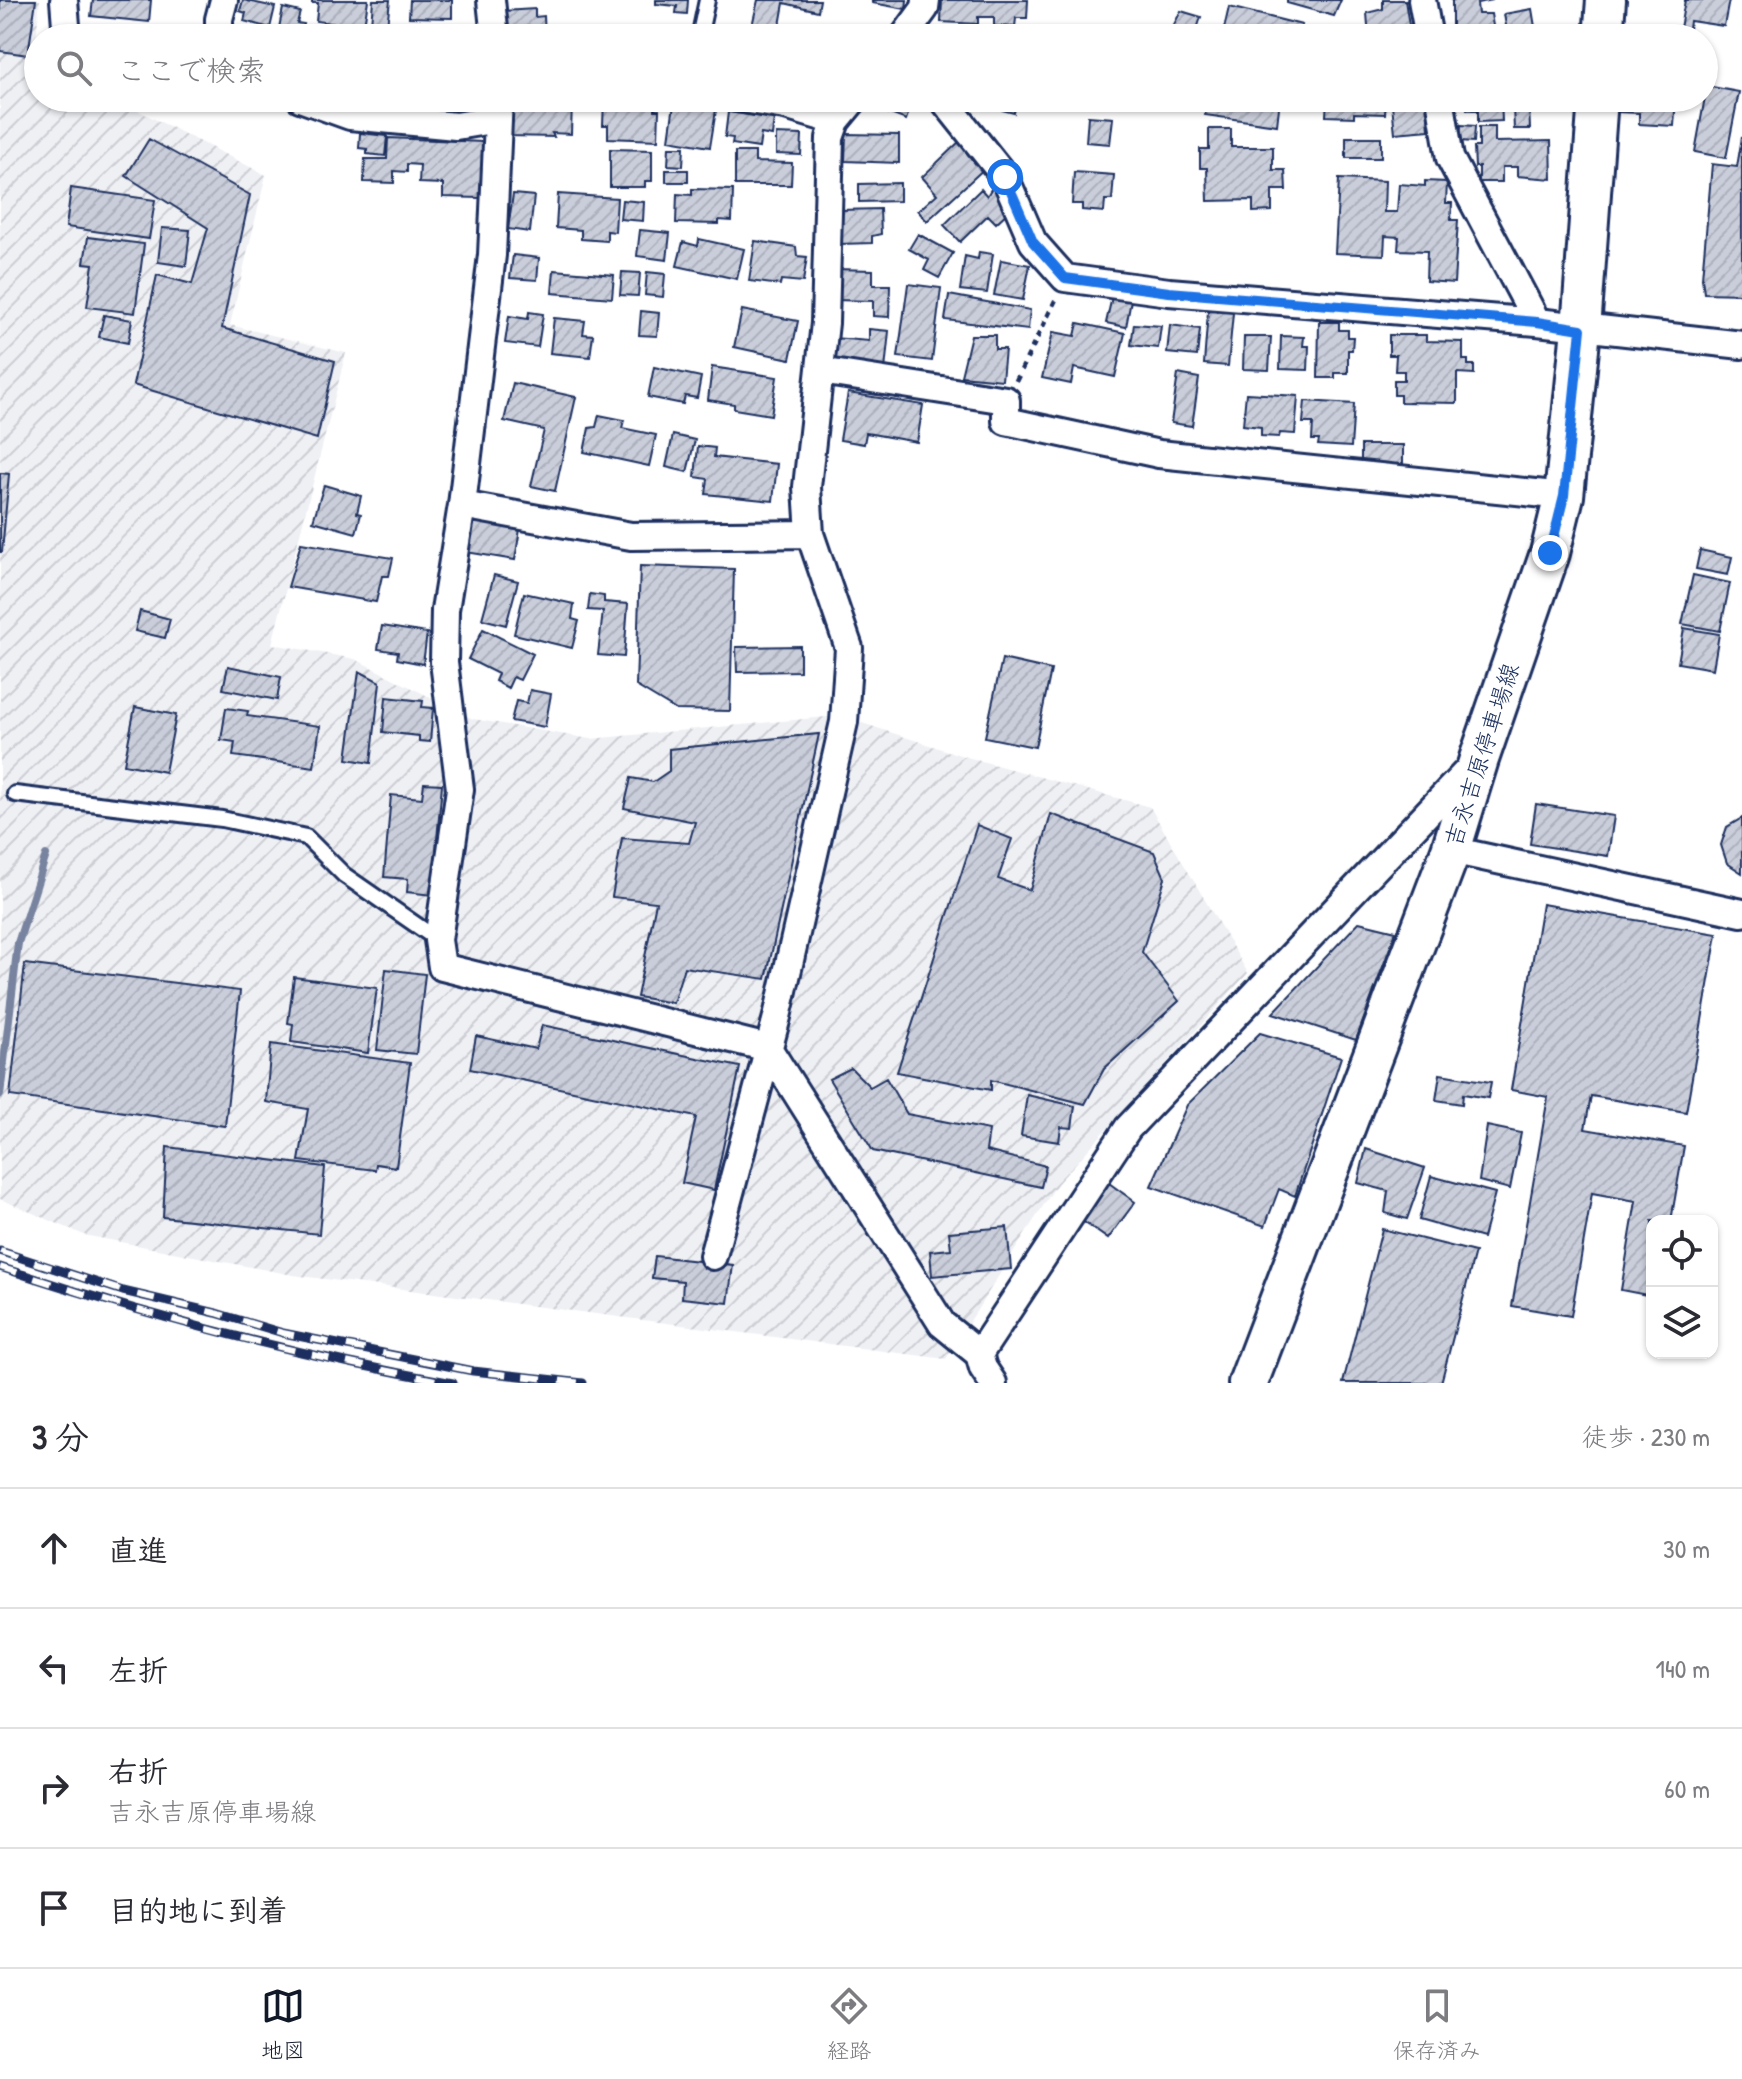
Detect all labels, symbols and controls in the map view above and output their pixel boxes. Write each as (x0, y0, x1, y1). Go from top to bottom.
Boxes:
search box (24, 24, 1718, 112)
icon: search (52, 46, 96, 90)
text: ここで検索 (116, 50, 266, 90)
route start (987, 159, 1023, 195)
route end (1532, 535, 1568, 571)
street label: 吉永吉原停車場線 (1436, 658, 1526, 851)
map controls (1646, 1215, 1718, 1359)
button: locate (1646, 1215, 1718, 1287)
button: layers (1646, 1287, 1718, 1359)
text: 3 分 (32, 1414, 89, 1460)
text: 徒歩 · 230 m (1582, 1419, 1710, 1454)
icon: ahead (32, 1526, 76, 1570)
text: 直進 (108, 1530, 168, 1570)
text: 30 m (1663, 1531, 1710, 1566)
icon: left (32, 1646, 76, 1690)
text: 左折 (108, 1650, 168, 1690)
text: 140 m (1656, 1651, 1710, 1686)
text: 右折 (108, 1751, 168, 1791)
icon: right (32, 1766, 76, 1810)
text: 60 m (1664, 1771, 1710, 1806)
text: 吉永吉原停車場線 (108, 1794, 316, 1829)
icon: arrive (32, 1886, 76, 1930)
text: 目的地に到着 (108, 1890, 288, 1930)
tab: 地図 (261, 1984, 305, 2065)
tab: 経路 (827, 1984, 871, 2065)
tab: 保存済み (1393, 1984, 1481, 2065)

